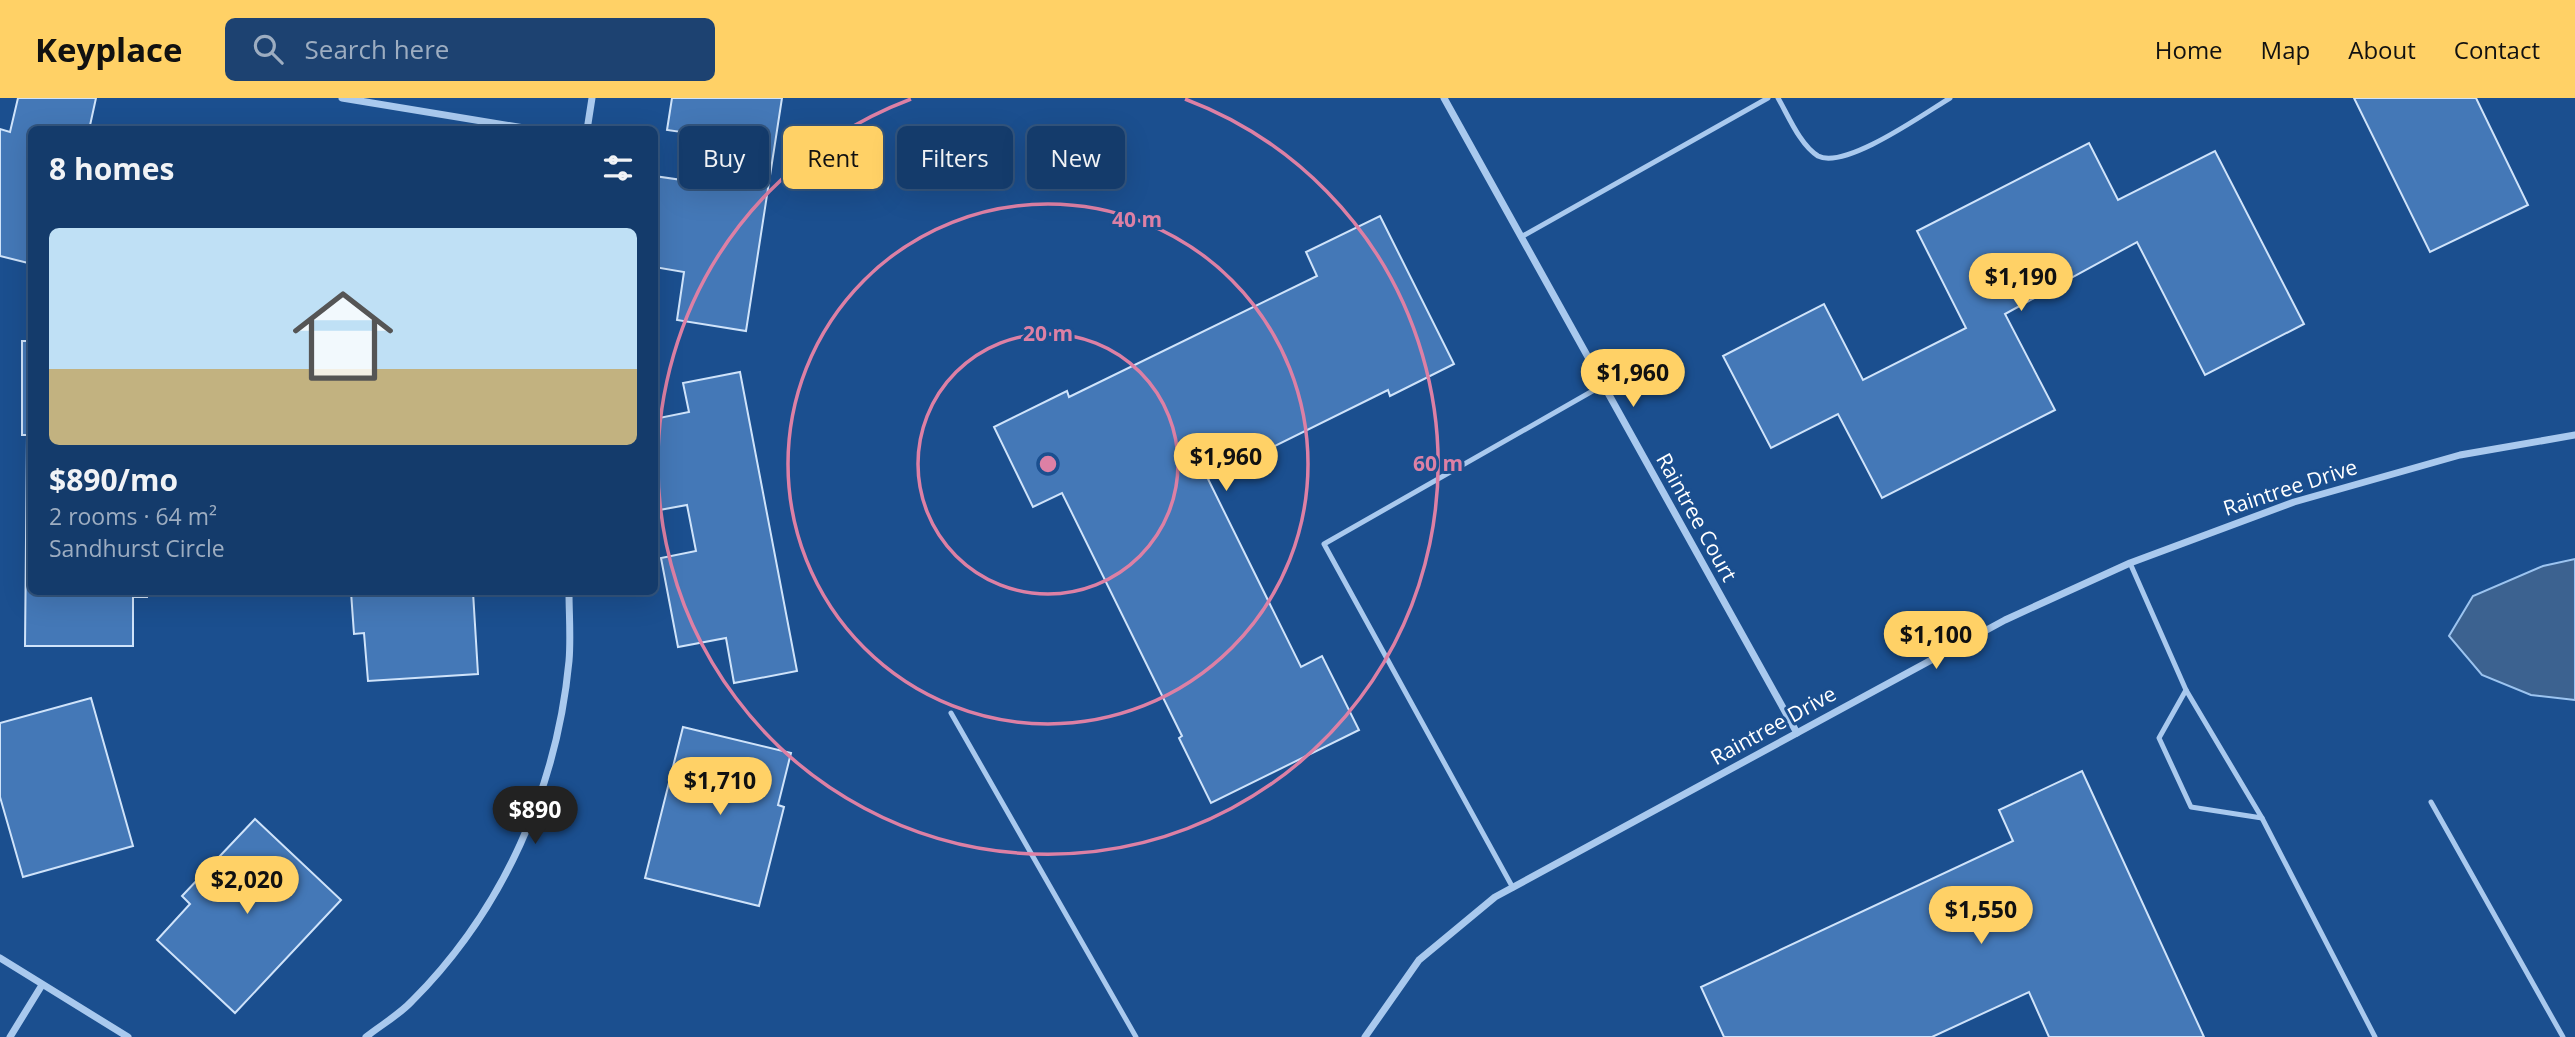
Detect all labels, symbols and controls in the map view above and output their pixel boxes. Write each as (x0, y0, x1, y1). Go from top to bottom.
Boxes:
search box (225, 18, 715, 81)
text: Keyplace (35, 27, 183, 72)
icon: search (249, 30, 287, 68)
text: Search here (305, 31, 449, 67)
text: Home (2155, 33, 2223, 66)
text: Map (2261, 33, 2310, 66)
text: About (2348, 33, 2416, 66)
text: Contact (2454, 33, 2540, 66)
chip: Buy (679, 126, 769, 189)
chip: Rent (783, 126, 883, 189)
chip: Filters (897, 126, 1013, 189)
chip: New (1027, 126, 1125, 189)
text: 8 homes (49, 148, 174, 189)
icon: filters (599, 149, 637, 187)
text: 40 m (1112, 205, 1162, 233)
pin: $1,190 (1964, 254, 2078, 313)
text: $1,190 (1985, 260, 2057, 292)
icon: home (280, 273, 406, 399)
text: 20 m (1023, 319, 1073, 347)
pin: $1,960 (1576, 350, 1690, 409)
text: $1,960 (1597, 356, 1669, 388)
pin: $1,960 (1169, 434, 1283, 493)
text: $1,960 (1190, 440, 1262, 472)
street label: Raintree Court (1650, 448, 1744, 586)
text: 60 m (1413, 449, 1463, 477)
centre of rings (1036, 452, 1060, 476)
street label: Raintree Drive (2219, 452, 2361, 522)
text: $890/mo (49, 459, 178, 500)
text: 2 rooms · 64 m² (49, 500, 217, 532)
text: Sandhurst Circle (49, 532, 225, 564)
pin: $1,100 (1879, 612, 1993, 671)
text: $1,100 (1900, 618, 1972, 650)
street label: Raintree Drive (1705, 679, 1841, 771)
pin: $1,710 (663, 758, 777, 817)
text: $1,710 (684, 764, 756, 796)
pin: $890 (494, 786, 576, 846)
text: $890 (509, 793, 561, 825)
pin: $2,020 (190, 856, 304, 916)
text: $2,020 (211, 863, 283, 895)
pin: $1,550 (1924, 886, 2038, 946)
text: $1,550 (1945, 893, 2017, 925)

